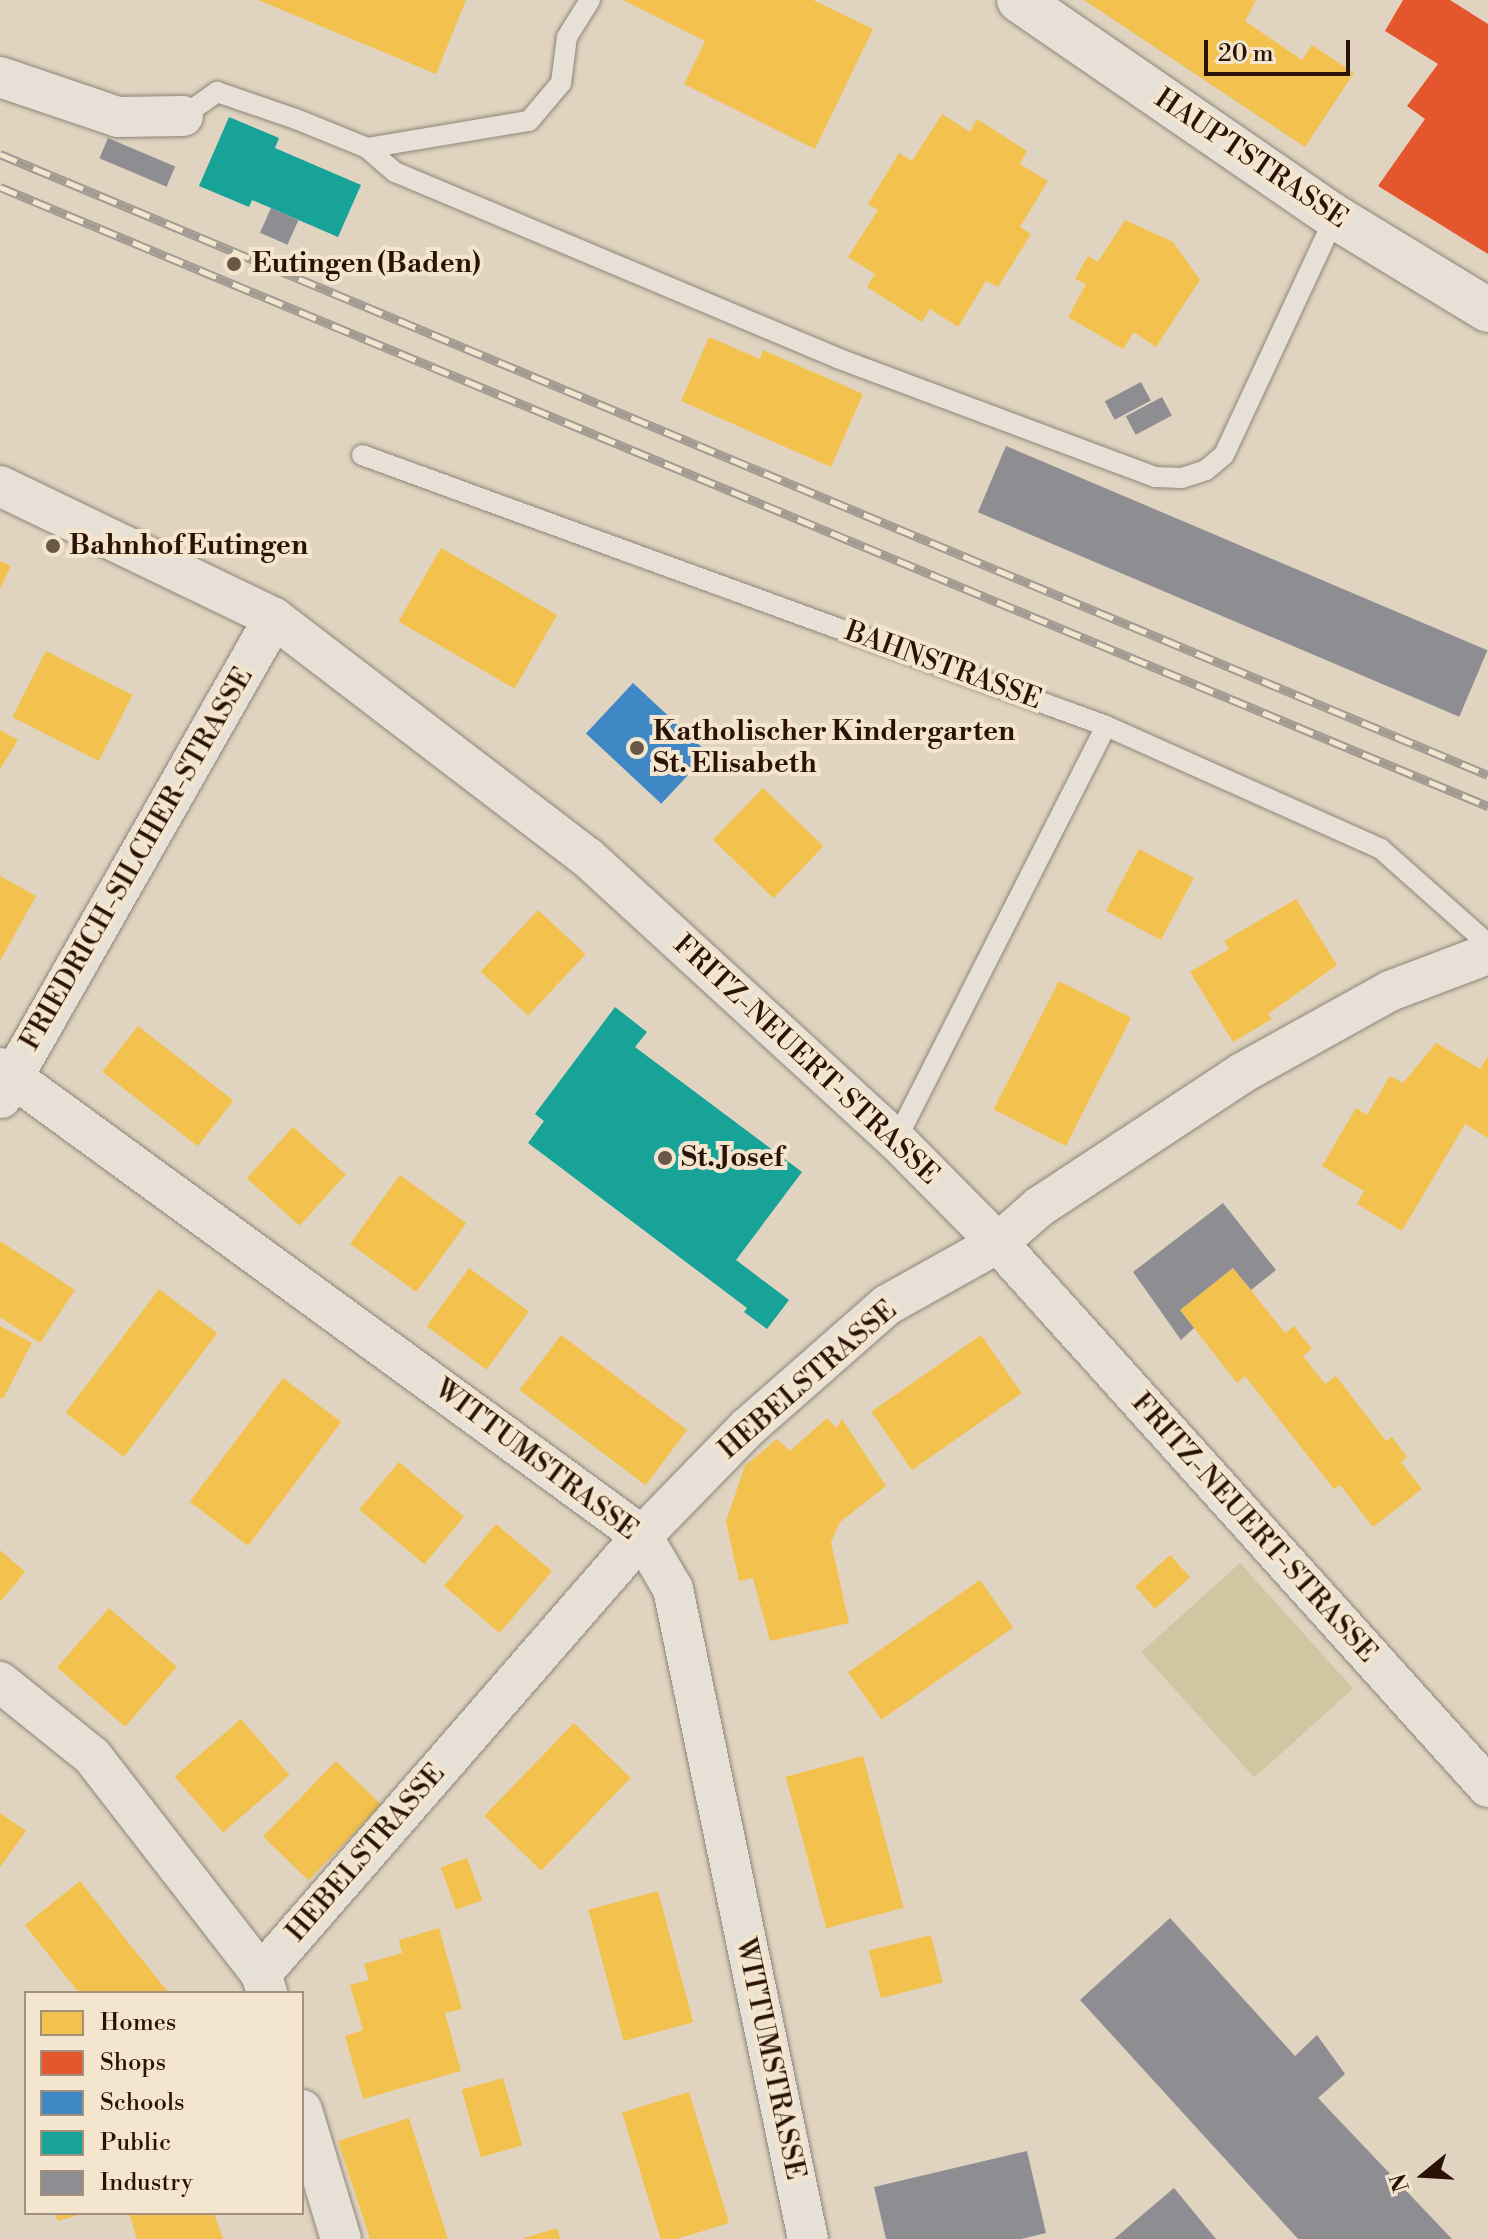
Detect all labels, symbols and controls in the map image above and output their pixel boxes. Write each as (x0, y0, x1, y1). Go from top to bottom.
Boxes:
scale bar (1208, 24, 1354, 74)
text: 20 m (1218, 39, 1274, 69)
street label: HAUPTSTRASSE (1148, 82, 1354, 236)
place label: Eutingen (Baden) (252, 247, 481, 281)
marker: Eutingen (Baden) (223, 253, 245, 275)
place label: Bahnhof Eutingen (69, 529, 308, 563)
marker: Bahnhof Eutingen (44, 537, 62, 555)
street label: BAHNSTRASSE (840, 615, 1046, 717)
street label: FRIEDRICH-SILCHER-STRASSE (13, 662, 261, 1056)
place label: Katholischer Kindergarten St. Elisabeth (653, 715, 1015, 781)
marker: Katholischer Kindergarten St. Elisabeth (628, 739, 646, 757)
street label: FRITZ-NEUERT-STRASSE (666, 928, 946, 1192)
place label: St. Josef (681, 1141, 783, 1175)
marker: St. Josef (656, 1149, 674, 1167)
street label: HEBELSTRASSE (712, 1294, 904, 1466)
street label: WITTUMSTRASSE (428, 1373, 644, 1547)
street label: FRITZ-NEUERT-STRASSE (1124, 1386, 1384, 1670)
street label: HEBELSTRASSE (280, 1757, 452, 1949)
street label: WITTUMSTRASSE (728, 1935, 812, 2183)
legend (24, 1991, 304, 2215)
text: Homes (100, 2008, 176, 2038)
text: Shops (100, 2048, 166, 2078)
text: Schools (100, 2088, 185, 2118)
text: Public (100, 2128, 171, 2158)
north arrow (1384, 2135, 1464, 2215)
text: Industry (100, 2168, 193, 2198)
text: N (1385, 2170, 1416, 2195)

